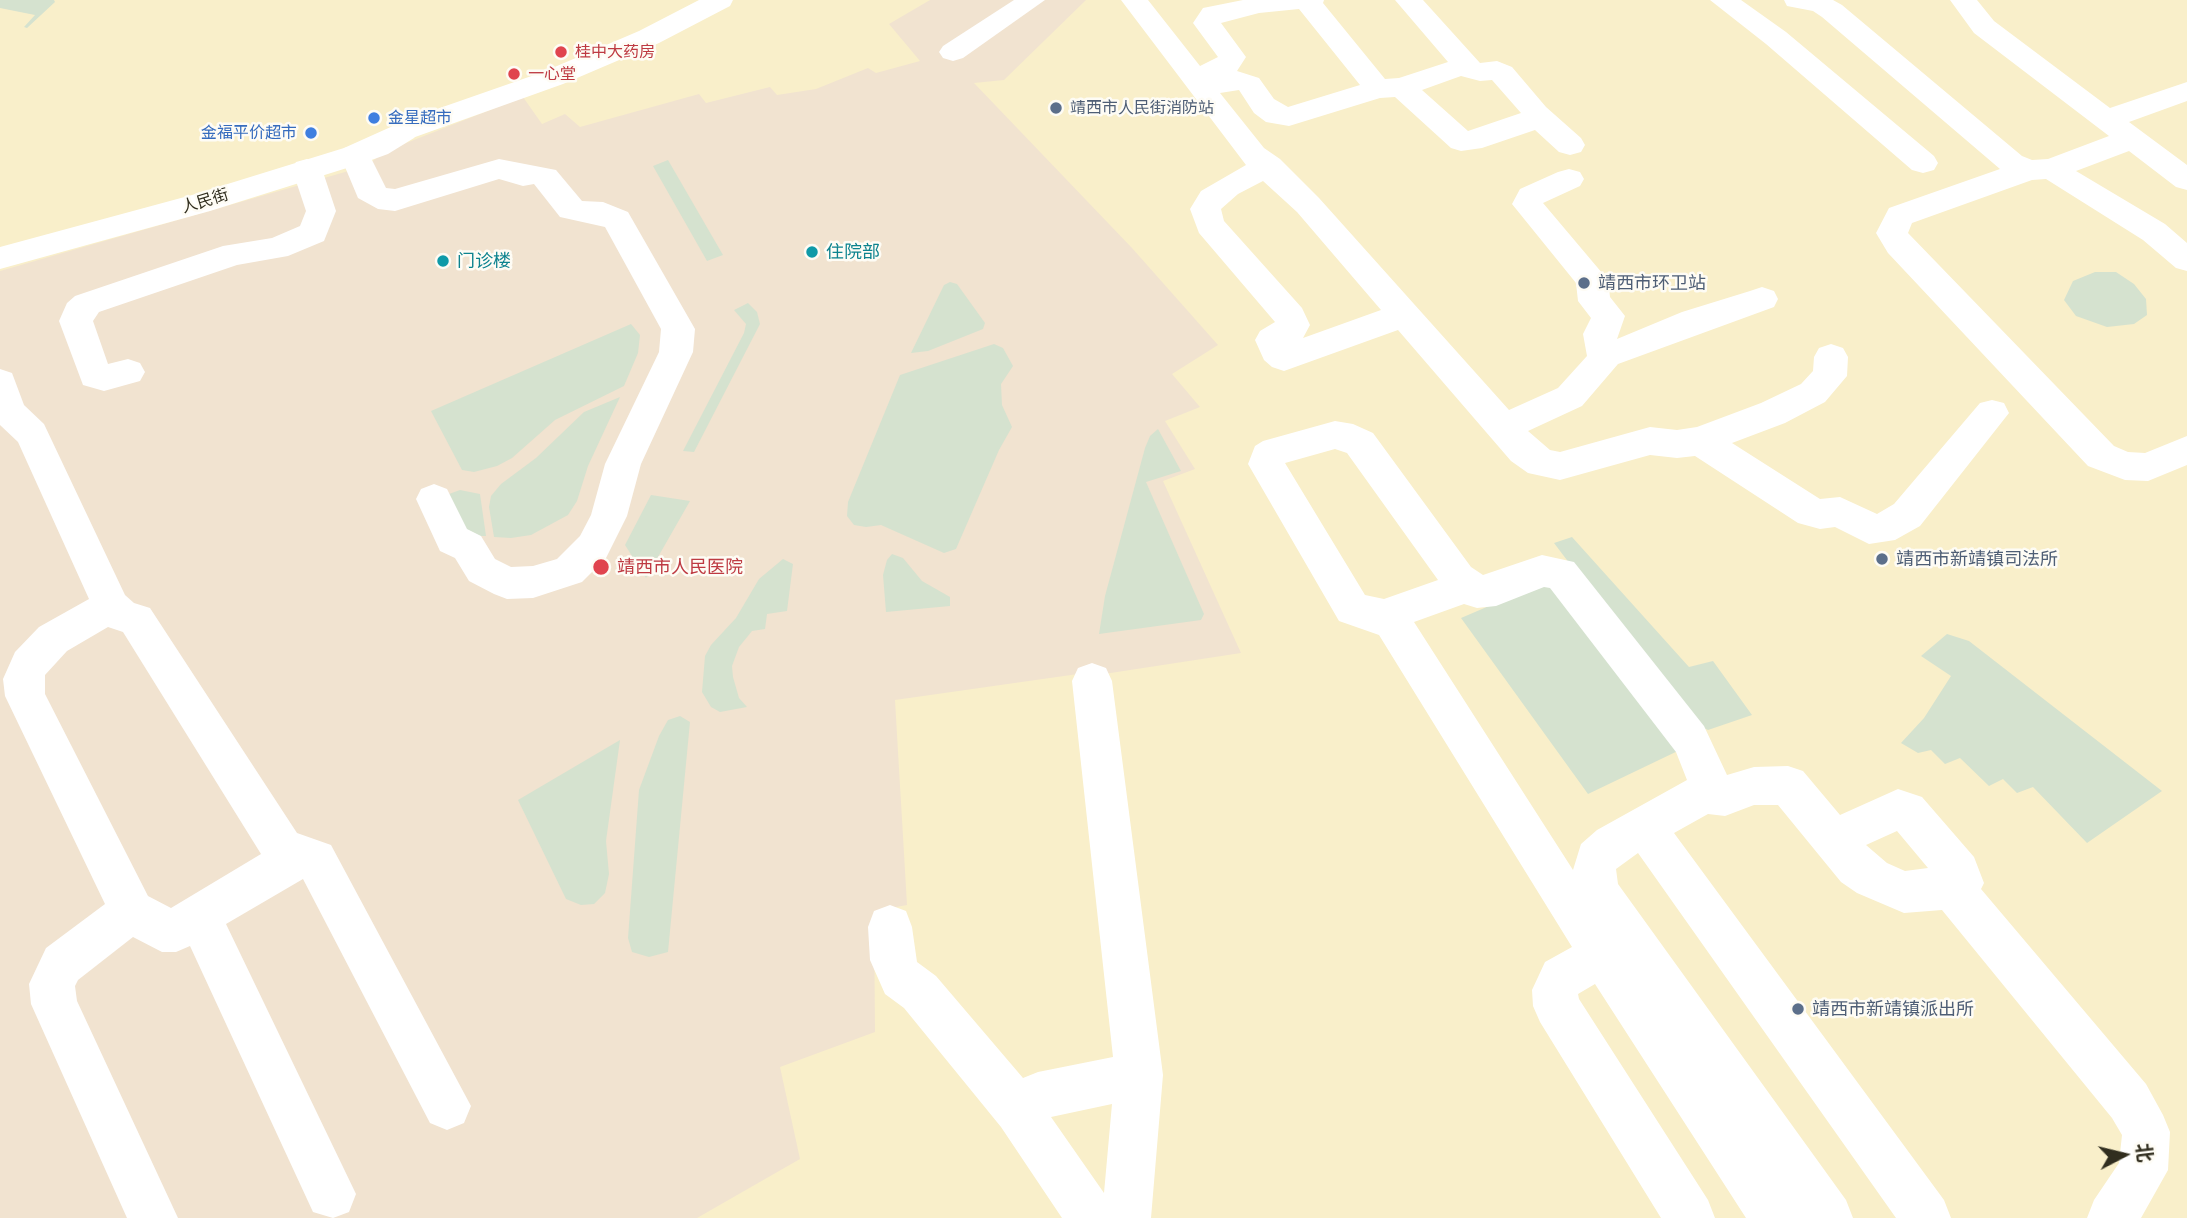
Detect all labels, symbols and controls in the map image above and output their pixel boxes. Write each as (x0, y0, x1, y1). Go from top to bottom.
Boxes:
place label: 桂中大药房 (575, 42, 655, 62)
marker: 桂中大药房 (553, 44, 569, 60)
place label: 一心堂 (528, 64, 576, 84)
marker: 一心堂 (506, 66, 522, 82)
place label: 靖西市人民街消防站 (1070, 98, 1214, 118)
marker: 靖西市人民街消防站 (1048, 100, 1064, 116)
place label: 金星超市 (388, 108, 452, 128)
marker: 金星超市 (366, 110, 382, 126)
place label: 金福平价超市 (201, 123, 297, 143)
marker: 金福平价超市 (303, 125, 319, 141)
street label: 人民街 (179, 185, 231, 217)
place label: 住院部 (826, 241, 880, 263)
marker: 住院部 (804, 244, 820, 260)
place label: 门诊楼 (457, 250, 511, 272)
marker: 门诊楼 (435, 253, 451, 269)
place label: 靖西市环卫站 (1598, 272, 1706, 294)
marker: 靖西市环卫站 (1576, 275, 1592, 291)
place label: 靖西市新靖镇司法所 (1896, 548, 2058, 570)
marker: 靖西市新靖镇司法所 (1874, 551, 1890, 567)
place label: 靖西市人民医院 (617, 556, 743, 578)
marker: 靖西市人民医院 (591, 557, 611, 577)
place label: 靖西市新靖镇派出所 (1812, 998, 1974, 1020)
marker: 靖西市新靖镇派出所 (1790, 1001, 1806, 1017)
north arrow (2089, 1120, 2159, 1190)
text: 北 (2133, 1142, 2157, 1163)

